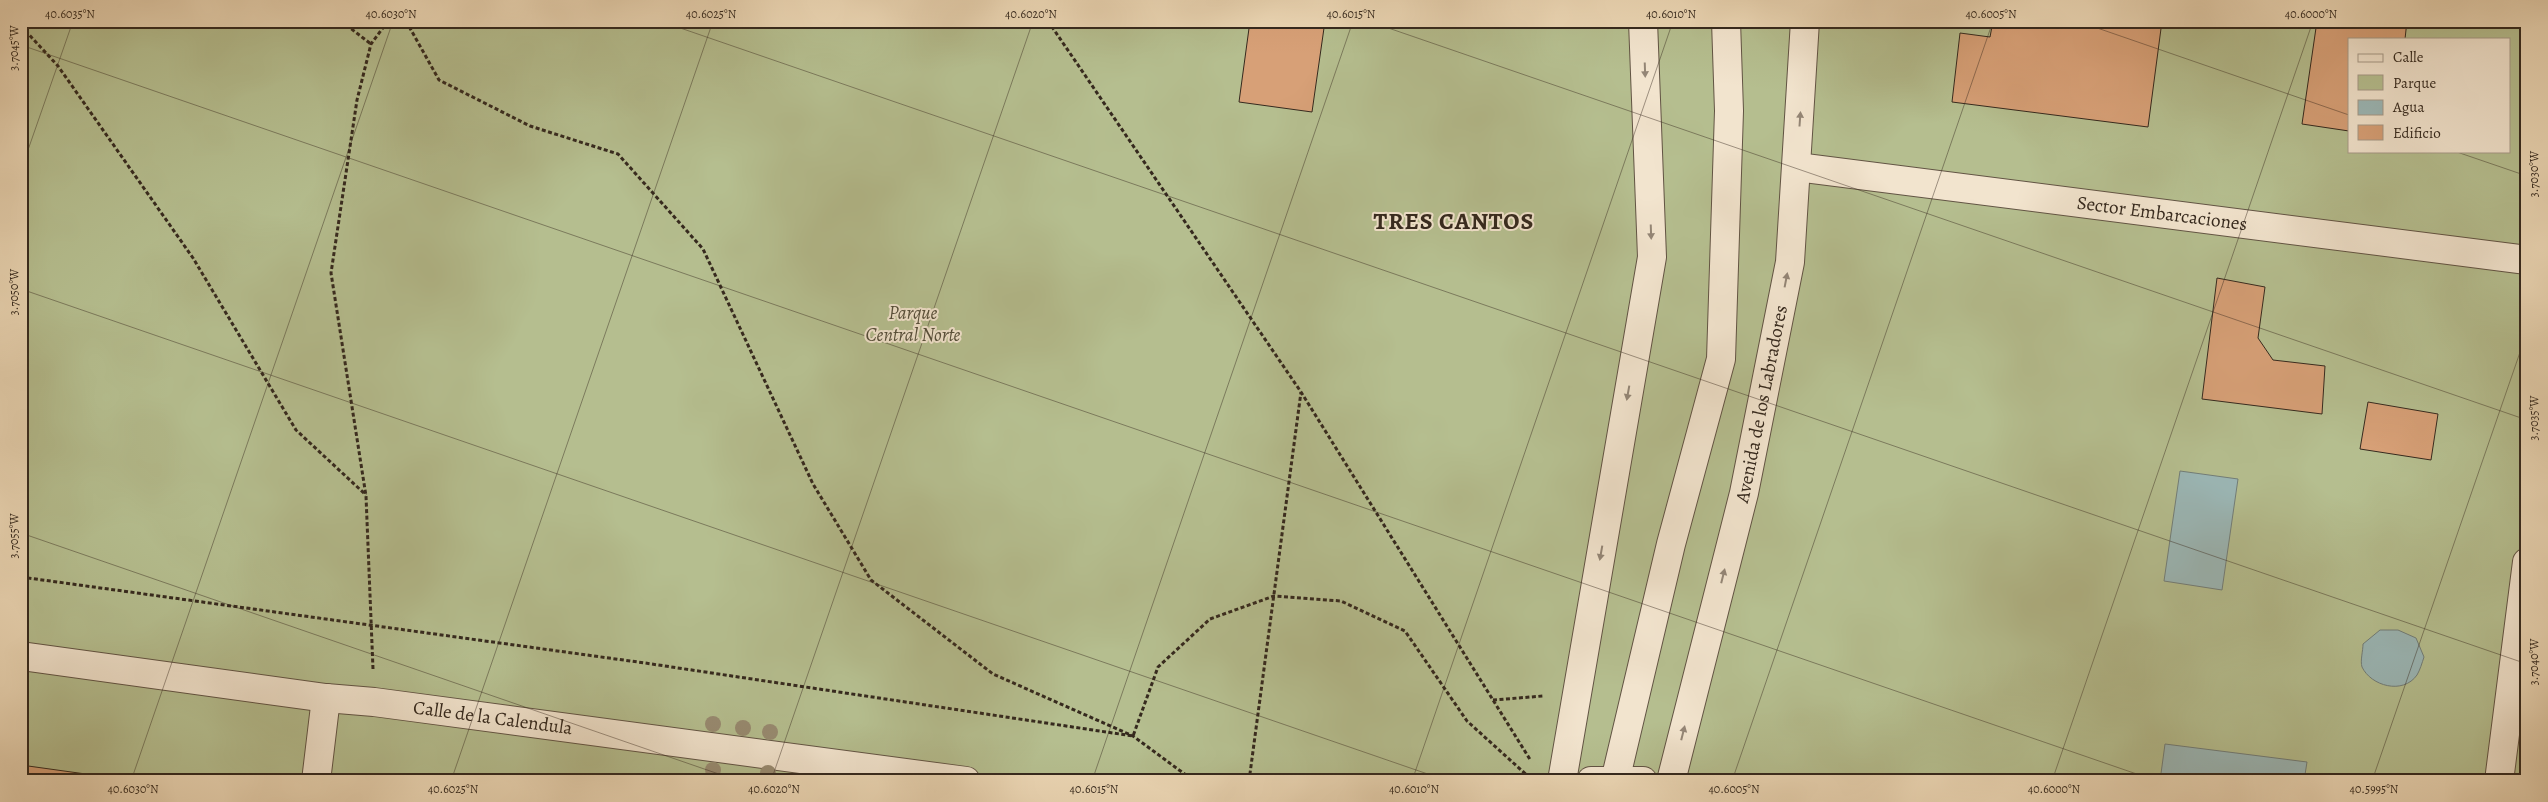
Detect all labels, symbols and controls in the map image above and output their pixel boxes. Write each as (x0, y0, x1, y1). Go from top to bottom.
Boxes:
text: 40.6035°N (45, 6, 95, 22)
text: 40.6030°N (365, 6, 417, 22)
text: 40.6025°N (686, 6, 737, 22)
text: 40.6020°N (1005, 6, 1057, 22)
text: 40.6015°N (1327, 6, 1376, 22)
text: 40.6010°N (1646, 6, 1696, 22)
text: 40.6005°N (1965, 6, 2017, 22)
text: 40.6000°N (2285, 6, 2338, 22)
text: 3.7045°W (6, 24, 22, 71)
legend (2348, 38, 2510, 152)
text: Calle (2393, 47, 2424, 67)
one-way arrow (1641, 62, 1649, 78)
text: Parque (2393, 73, 2436, 93)
text: Agua (2392, 97, 2424, 117)
one-way arrow (1797, 110, 1805, 126)
text: Edificio (2393, 123, 2441, 143)
text: 3.7030°W (2526, 150, 2542, 197)
street label: Sector Embarcaciones (2075, 190, 2249, 237)
district label: TRES CANTOS (1374, 205, 1534, 237)
one-way arrow (1647, 225, 1655, 241)
text: 3.7050°W (6, 268, 22, 315)
one-way arrow (1783, 272, 1791, 288)
park label: Parque Central Norte (866, 300, 961, 348)
street label: Avenida de los Labradores (1729, 303, 1794, 506)
one-way arrow (1624, 385, 1632, 401)
text: 3.7035°W (2526, 395, 2542, 441)
text: 3.7055°W (6, 513, 22, 559)
one-way arrow (1596, 545, 1604, 561)
one-way arrow (1719, 568, 1727, 583)
text: 3.7040°W (2526, 638, 2542, 685)
street label: Calle de la Calendula (412, 694, 574, 741)
one-way arrow (1679, 726, 1687, 741)
text: 40.6030°N (107, 781, 159, 797)
text: 40.6025°N (428, 781, 479, 797)
text: 40.6020°N (748, 781, 800, 797)
text: 40.6015°N (1070, 781, 1119, 797)
text: 40.6010°N (1389, 781, 1439, 797)
text: 40.6005°N (1708, 781, 1760, 797)
text: 40.6000°N (2028, 781, 2081, 797)
text: 40.5995°N (2350, 781, 2399, 797)

